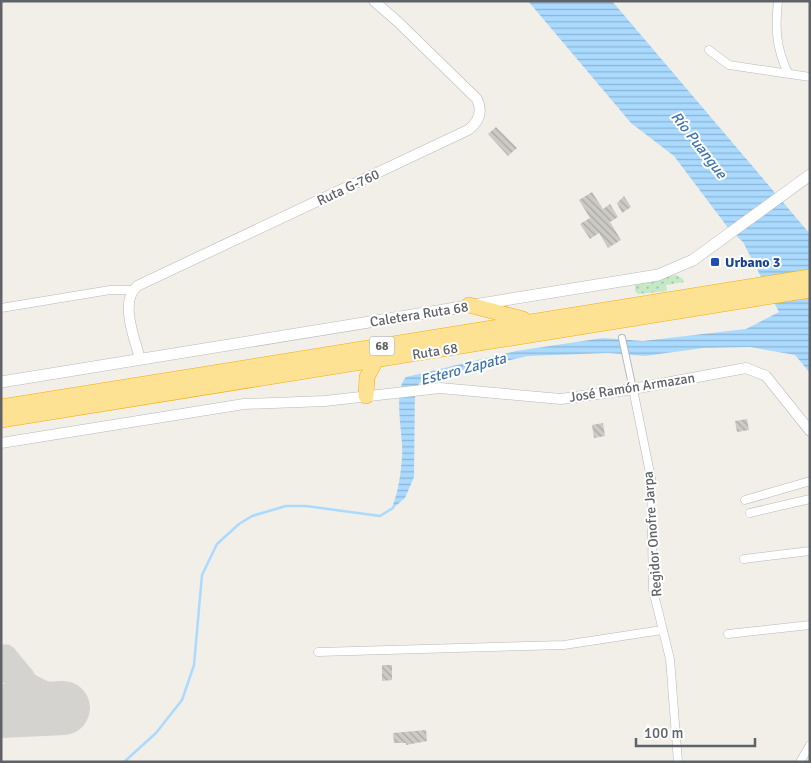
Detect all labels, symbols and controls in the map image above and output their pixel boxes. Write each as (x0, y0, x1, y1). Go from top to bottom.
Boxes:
water label: Río Puangue (667, 108, 732, 183)
street label: Ruta G-760 (314, 166, 382, 209)
place label: Urbano 3 (725, 254, 780, 271)
marker: Urbano 3 (709, 256, 721, 268)
street label: Caletera Ruta 68 (369, 298, 469, 331)
road number: 68 (370, 336, 394, 356)
street label: Ruta 68 (411, 340, 459, 363)
water label: Estero Zapata (418, 349, 508, 389)
street label: José Ramón Armazan (568, 369, 696, 406)
street label: Regidor Onofre Jarpa (640, 471, 665, 597)
scale bar (636, 716, 755, 748)
text: 100 m (644, 724, 684, 742)

